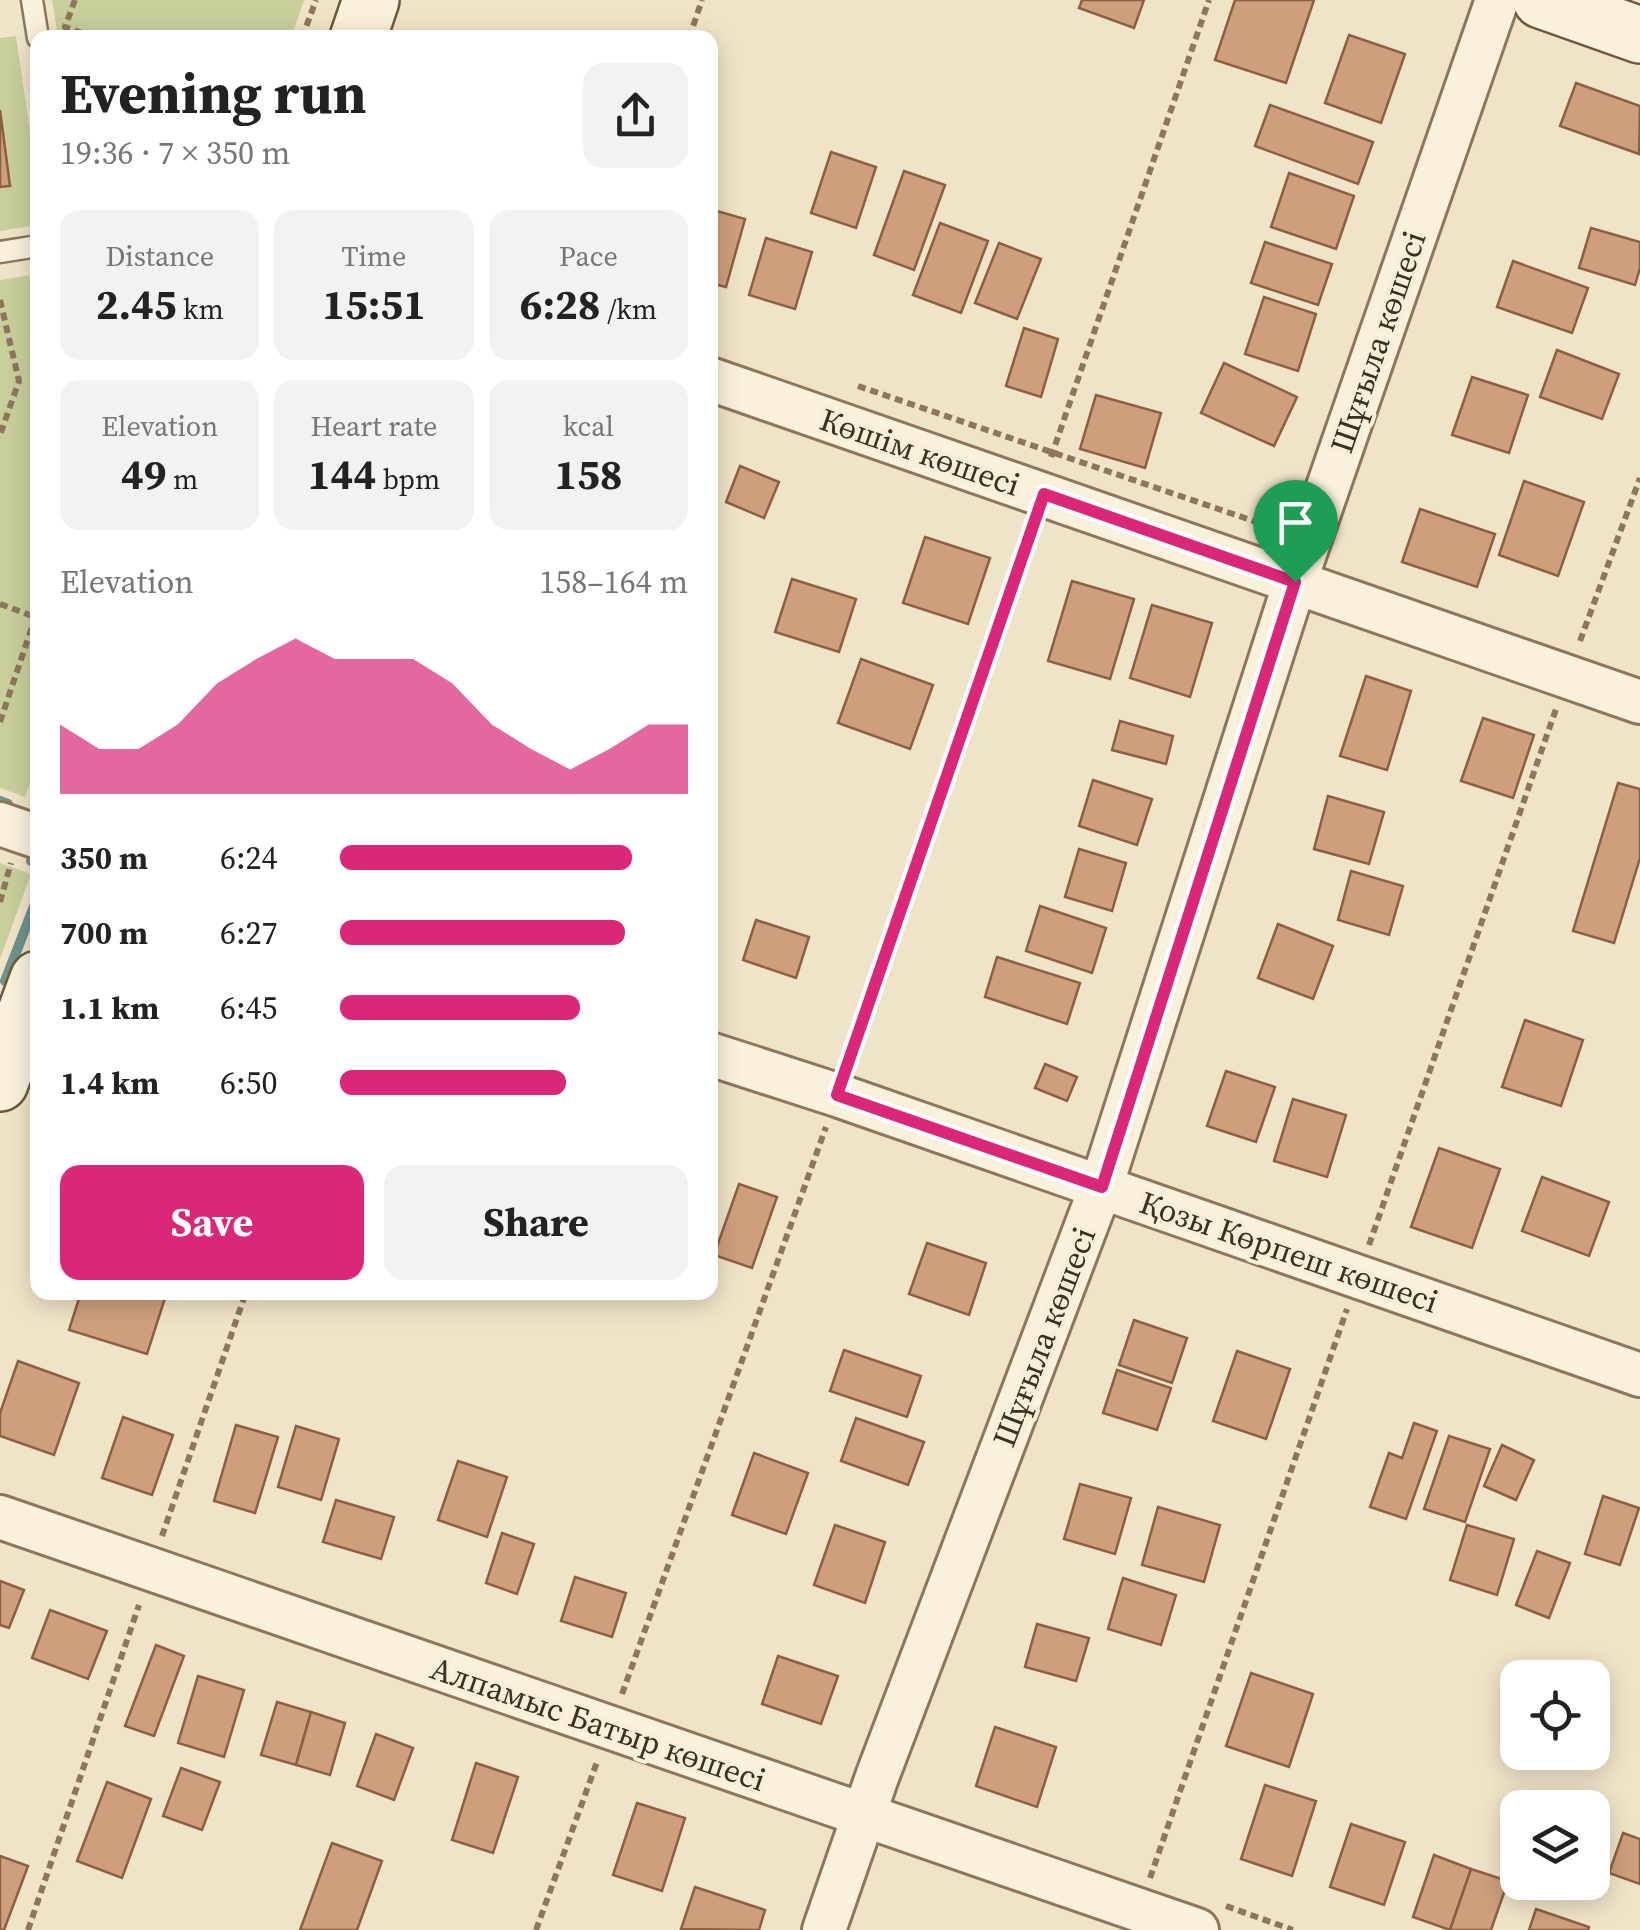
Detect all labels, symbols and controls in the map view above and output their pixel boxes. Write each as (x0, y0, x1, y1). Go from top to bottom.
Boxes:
text: Evening run (60, 56, 367, 131)
button: share (583, 63, 688, 168)
text: 19:36 · 7 × 350 m (60, 131, 290, 175)
street label: Шұғыла көшесі (1319, 225, 1437, 459)
text: Distance (105, 237, 214, 275)
text: Time (342, 237, 406, 275)
text: Pace (559, 237, 618, 275)
text: 2.45 (96, 275, 177, 333)
text: 15:51 (322, 275, 426, 333)
text: 6:28 (520, 275, 601, 333)
text: km (177, 290, 224, 328)
text: /km (601, 290, 657, 328)
street label: Көшім көшесі (814, 397, 1026, 507)
text: Elevation (101, 407, 218, 445)
text: Heart rate (311, 407, 437, 445)
text: kcal (563, 407, 614, 445)
text: 49 (121, 445, 167, 503)
text: 144 (308, 445, 376, 503)
text: 158 (554, 445, 622, 503)
text: m (167, 460, 198, 498)
text: bpm (376, 460, 440, 498)
pin (1253, 480, 1338, 583)
icon: arrive (1268, 495, 1323, 550)
text: Elevation (60, 560, 194, 604)
text: 158–164 m (539, 560, 688, 604)
text: 350 m (60, 836, 148, 880)
text: 6:24 (220, 836, 278, 880)
text: 700 m (60, 911, 148, 955)
text: 6:27 (220, 911, 278, 955)
text: 1.1 km (60, 986, 159, 1030)
text: 6:45 (220, 986, 278, 1030)
text: 1.4 km (60, 1061, 159, 1105)
text: 6:50 (220, 1061, 278, 1105)
button: Save (60, 1165, 364, 1280)
button: Share (384, 1165, 688, 1280)
street label: Қозы Көрпеш көшесі (1134, 1180, 1444, 1324)
street label: Шұғыла көшесі (982, 1221, 1106, 1453)
street label: Алпамыс Батыр көшесі (425, 1646, 771, 1802)
map controls (1500, 1660, 1610, 1900)
button: locate (1500, 1660, 1610, 1770)
button: layers (1500, 1790, 1610, 1900)

